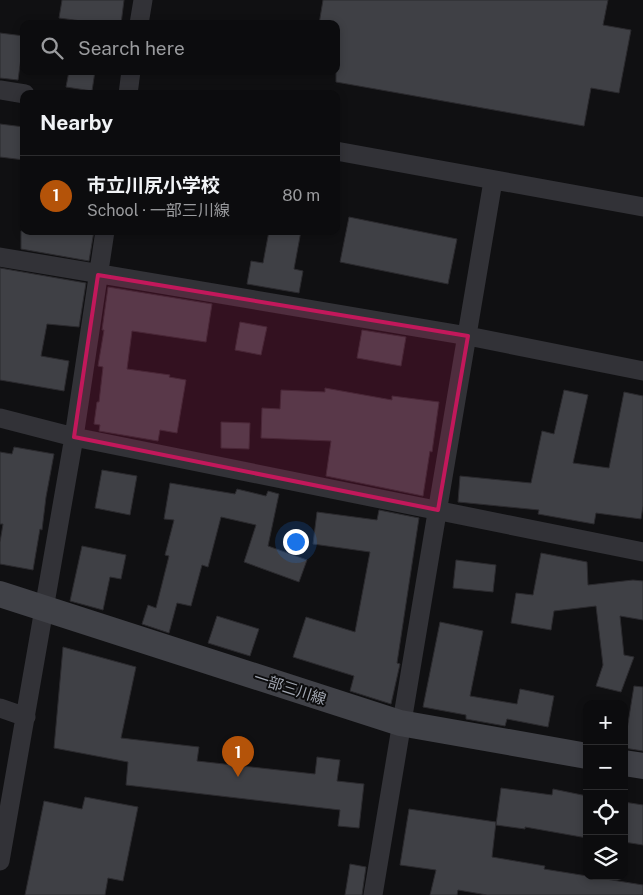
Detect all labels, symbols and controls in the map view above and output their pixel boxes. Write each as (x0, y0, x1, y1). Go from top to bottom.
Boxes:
search box (20, 20, 340, 75)
icon: search (38, 34, 66, 62)
text: Search here (78, 37, 185, 59)
text: Nearby (40, 110, 113, 135)
text: 市立川尻小学校 (87, 174, 220, 196)
text: 1 (53, 186, 59, 205)
text: 80 m (282, 186, 320, 205)
text: School · 一部三川線 (87, 201, 230, 220)
your location (283, 529, 309, 555)
street label: 一部三川線 (252, 668, 328, 708)
map controls (583, 700, 628, 880)
button: + (583, 700, 628, 745)
pin: 1 (222, 736, 254, 777)
button: − (583, 745, 628, 790)
button: locate (583, 790, 628, 835)
button: layers (583, 835, 628, 880)

